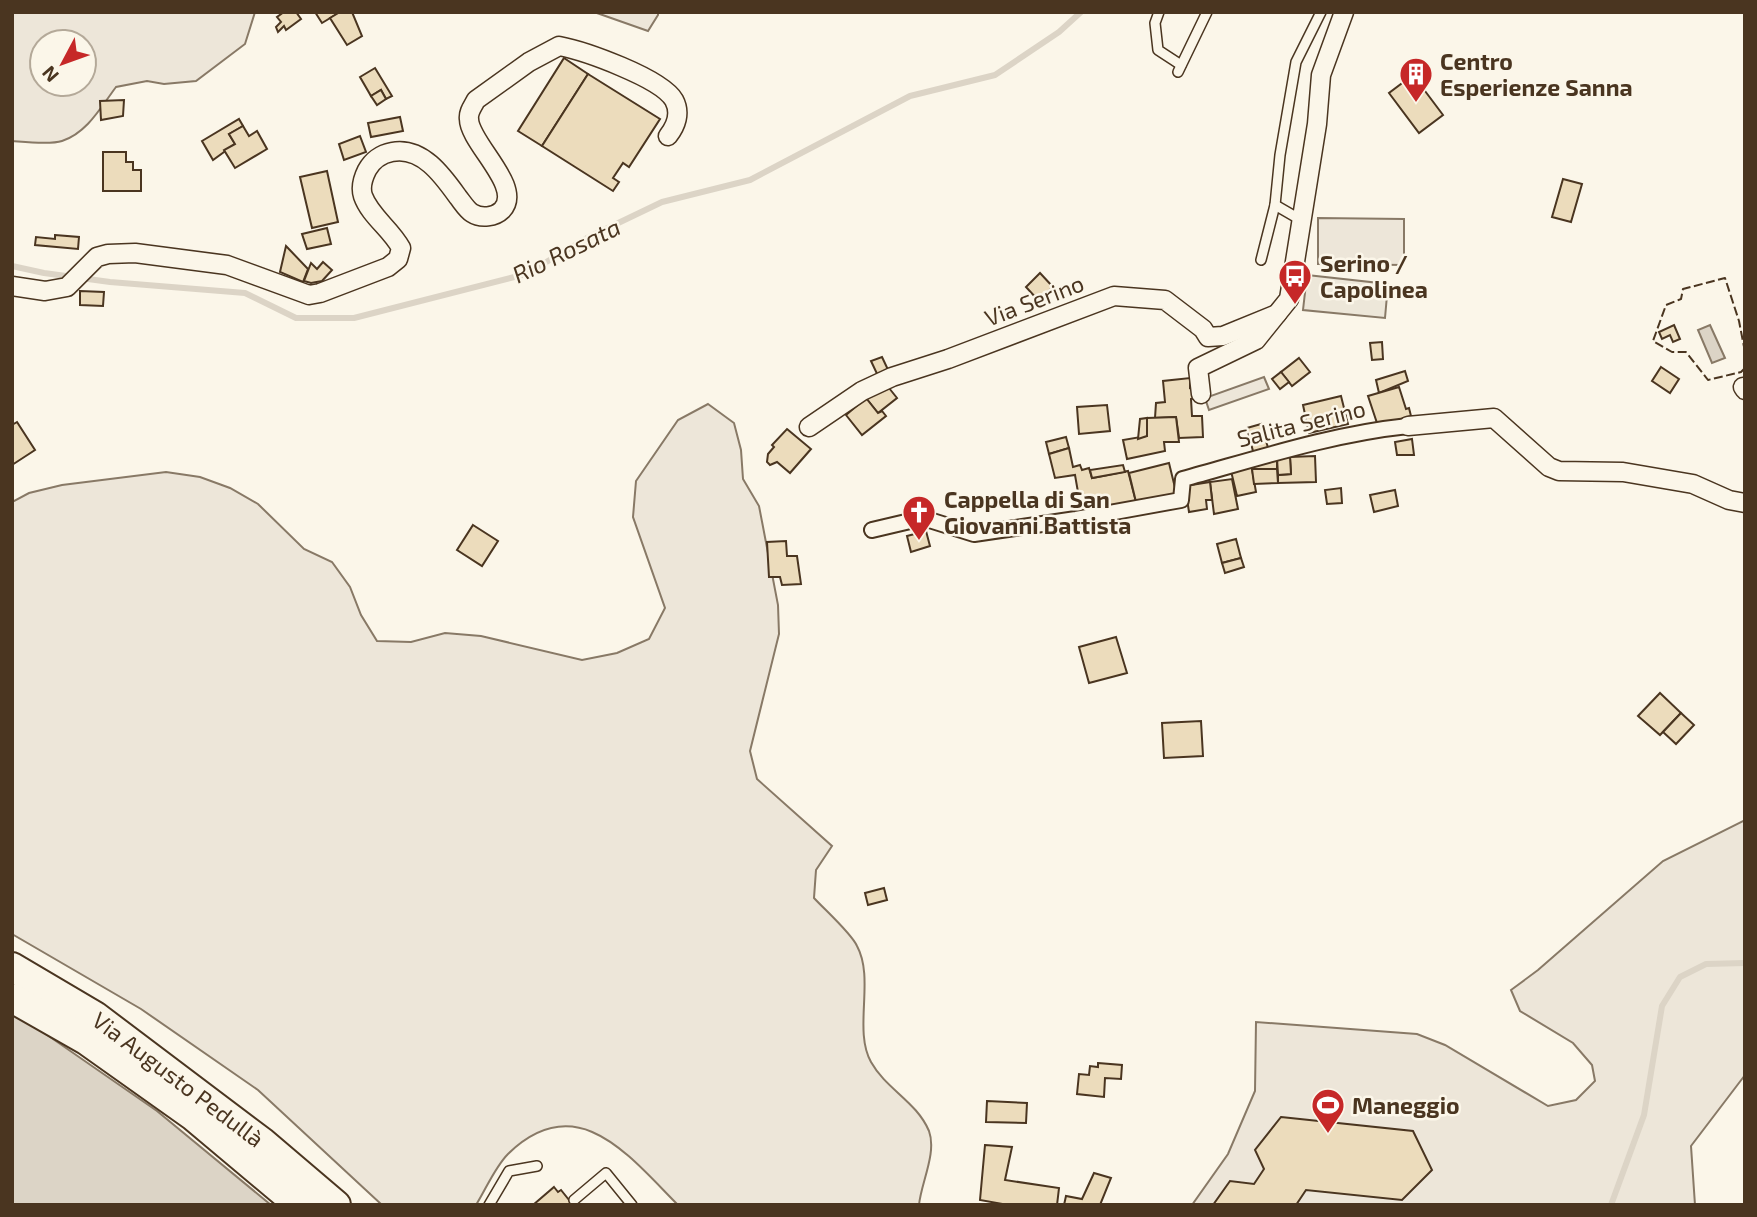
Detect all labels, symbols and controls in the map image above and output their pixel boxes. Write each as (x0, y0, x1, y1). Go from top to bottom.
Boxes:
north arrow (28, 28, 98, 98)
place label: Centro Esperienze Sanna (1440, 47, 1633, 101)
building icon: Centro Esperienze Sanna (1397, 55, 1435, 104)
text: N (37, 62, 63, 87)
water label: Rio Rosata (507, 211, 625, 289)
place label: Serino / Capolinea (1320, 249, 1428, 303)
bus stop icon: Serino / Capolinea (1276, 257, 1314, 306)
street label: Via Serino (980, 268, 1088, 332)
street label: Salita Serino (1234, 394, 1368, 452)
place label: Cappella di San Giovanni Battista (944, 485, 1131, 539)
church icon: Cappella di San Giovanni Battista (900, 493, 938, 542)
street label: Via Augusto Pedullà (87, 1005, 270, 1153)
sports icon: Maneggio (1309, 1086, 1347, 1135)
place label: Maneggio (1352, 1091, 1460, 1119)

